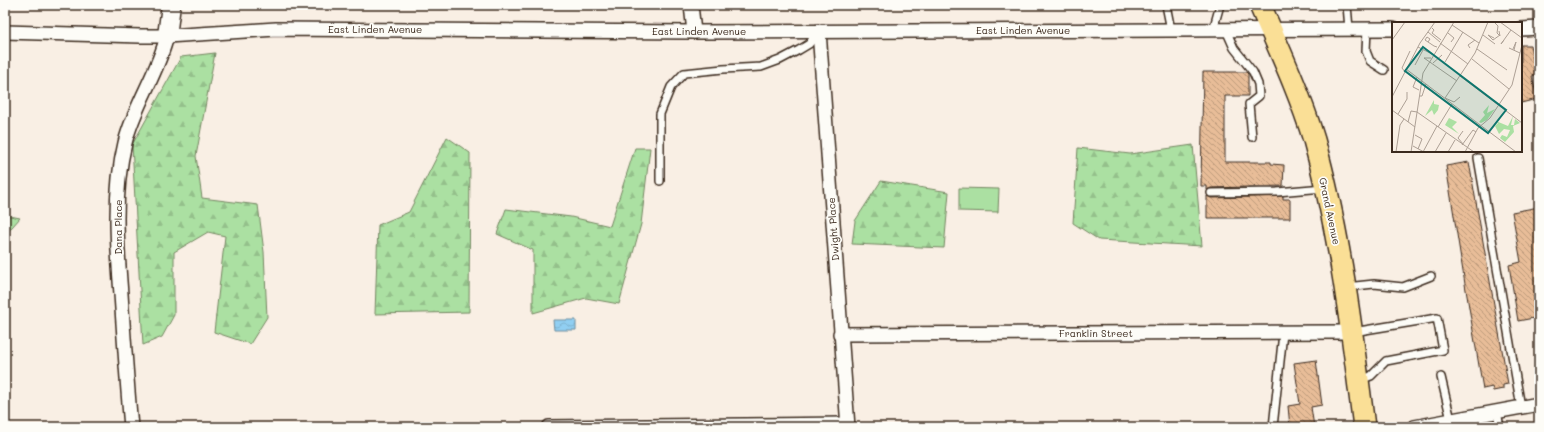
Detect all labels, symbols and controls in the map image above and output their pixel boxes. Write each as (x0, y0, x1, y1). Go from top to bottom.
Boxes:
street label: East Linden Avenue (328, 22, 422, 36)
inset map (1392, 22, 1522, 152)
street label: East Linden Avenue (976, 23, 1070, 37)
street label: East Linden Avenue (652, 24, 746, 38)
street label: Grand Avenue (1316, 176, 1344, 246)
street label: Dwight Place (824, 197, 842, 261)
street label: Dana Place (111, 200, 125, 255)
street label: Franklin Street (1059, 326, 1133, 340)

